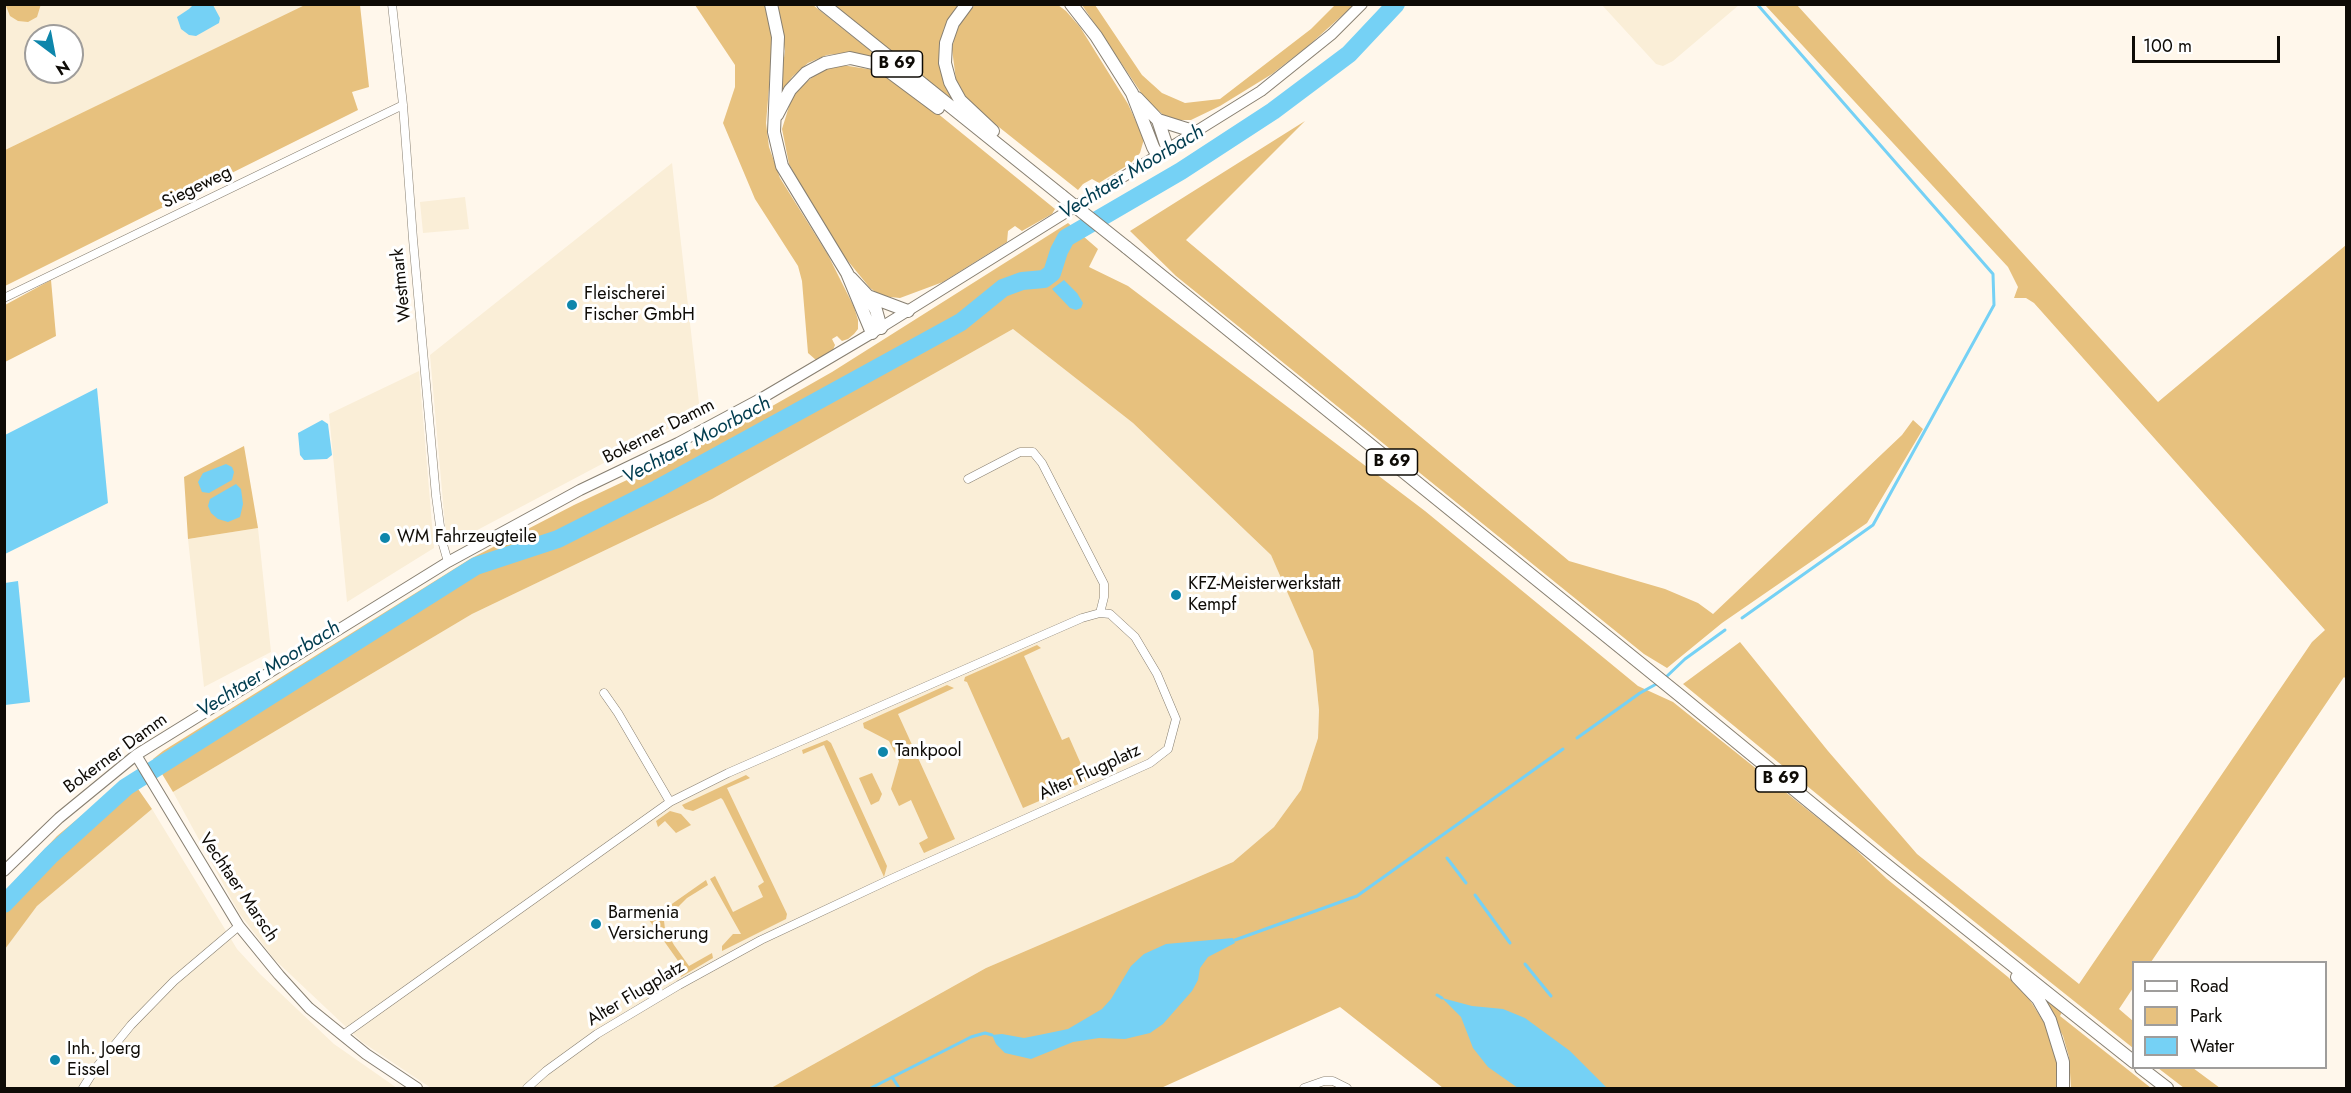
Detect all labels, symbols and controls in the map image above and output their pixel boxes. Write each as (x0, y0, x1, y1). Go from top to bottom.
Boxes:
north arrow (24, 24, 84, 84)
scale bar (2135, 24, 2284, 62)
text: 100 m (2143, 33, 2192, 59)
road number: B 69 (872, 51, 922, 77)
text: N (51, 55, 74, 81)
water label: Vechtaer Moorbach (1055, 120, 1209, 226)
street label: Siegeweg (159, 162, 235, 214)
street label: Westmark (387, 247, 417, 323)
place label: Fleischerei Fischer GmbH (584, 284, 695, 326)
marker: Fleischerei Fischer GmbH (565, 298, 579, 312)
water label: Vechtaer Moorbach (619, 392, 775, 490)
street label: Bokerner Damm (600, 395, 718, 469)
road number: B 69 (1366, 449, 1418, 475)
place label: WM Fahrzeugteile (397, 527, 537, 549)
marker: WM Fahrzeugteile (378, 531, 392, 545)
place label: KFZ-Meisterwerkstatt Kempf (1188, 574, 1341, 616)
marker: KFZ-Meisterwerkstatt Kempf (1169, 588, 1183, 602)
water label: Vechtaer Moorbach (193, 616, 345, 724)
street label: Bokerner Damm (60, 709, 172, 799)
street label: Alter Flugplatz (1036, 740, 1144, 806)
place label: Tankpool (895, 741, 962, 763)
marker: Tankpool (876, 745, 890, 759)
road number: B 69 (1756, 766, 1806, 792)
street label: Vechtaer Marsch (194, 830, 282, 946)
place label: Barmenia Versicherung (608, 903, 708, 946)
marker: Barmenia Versicherung (589, 917, 603, 931)
street label: Alter Flugplatz (583, 956, 689, 1032)
legend (2132, 961, 2327, 1069)
text: Road (2190, 973, 2229, 999)
text: Park (2190, 1003, 2222, 1029)
text: Water (2190, 1033, 2234, 1059)
place label: Inh. Joerg Eissel (67, 1039, 141, 1082)
marker: Inh. Joerg Eissel (48, 1053, 62, 1067)

